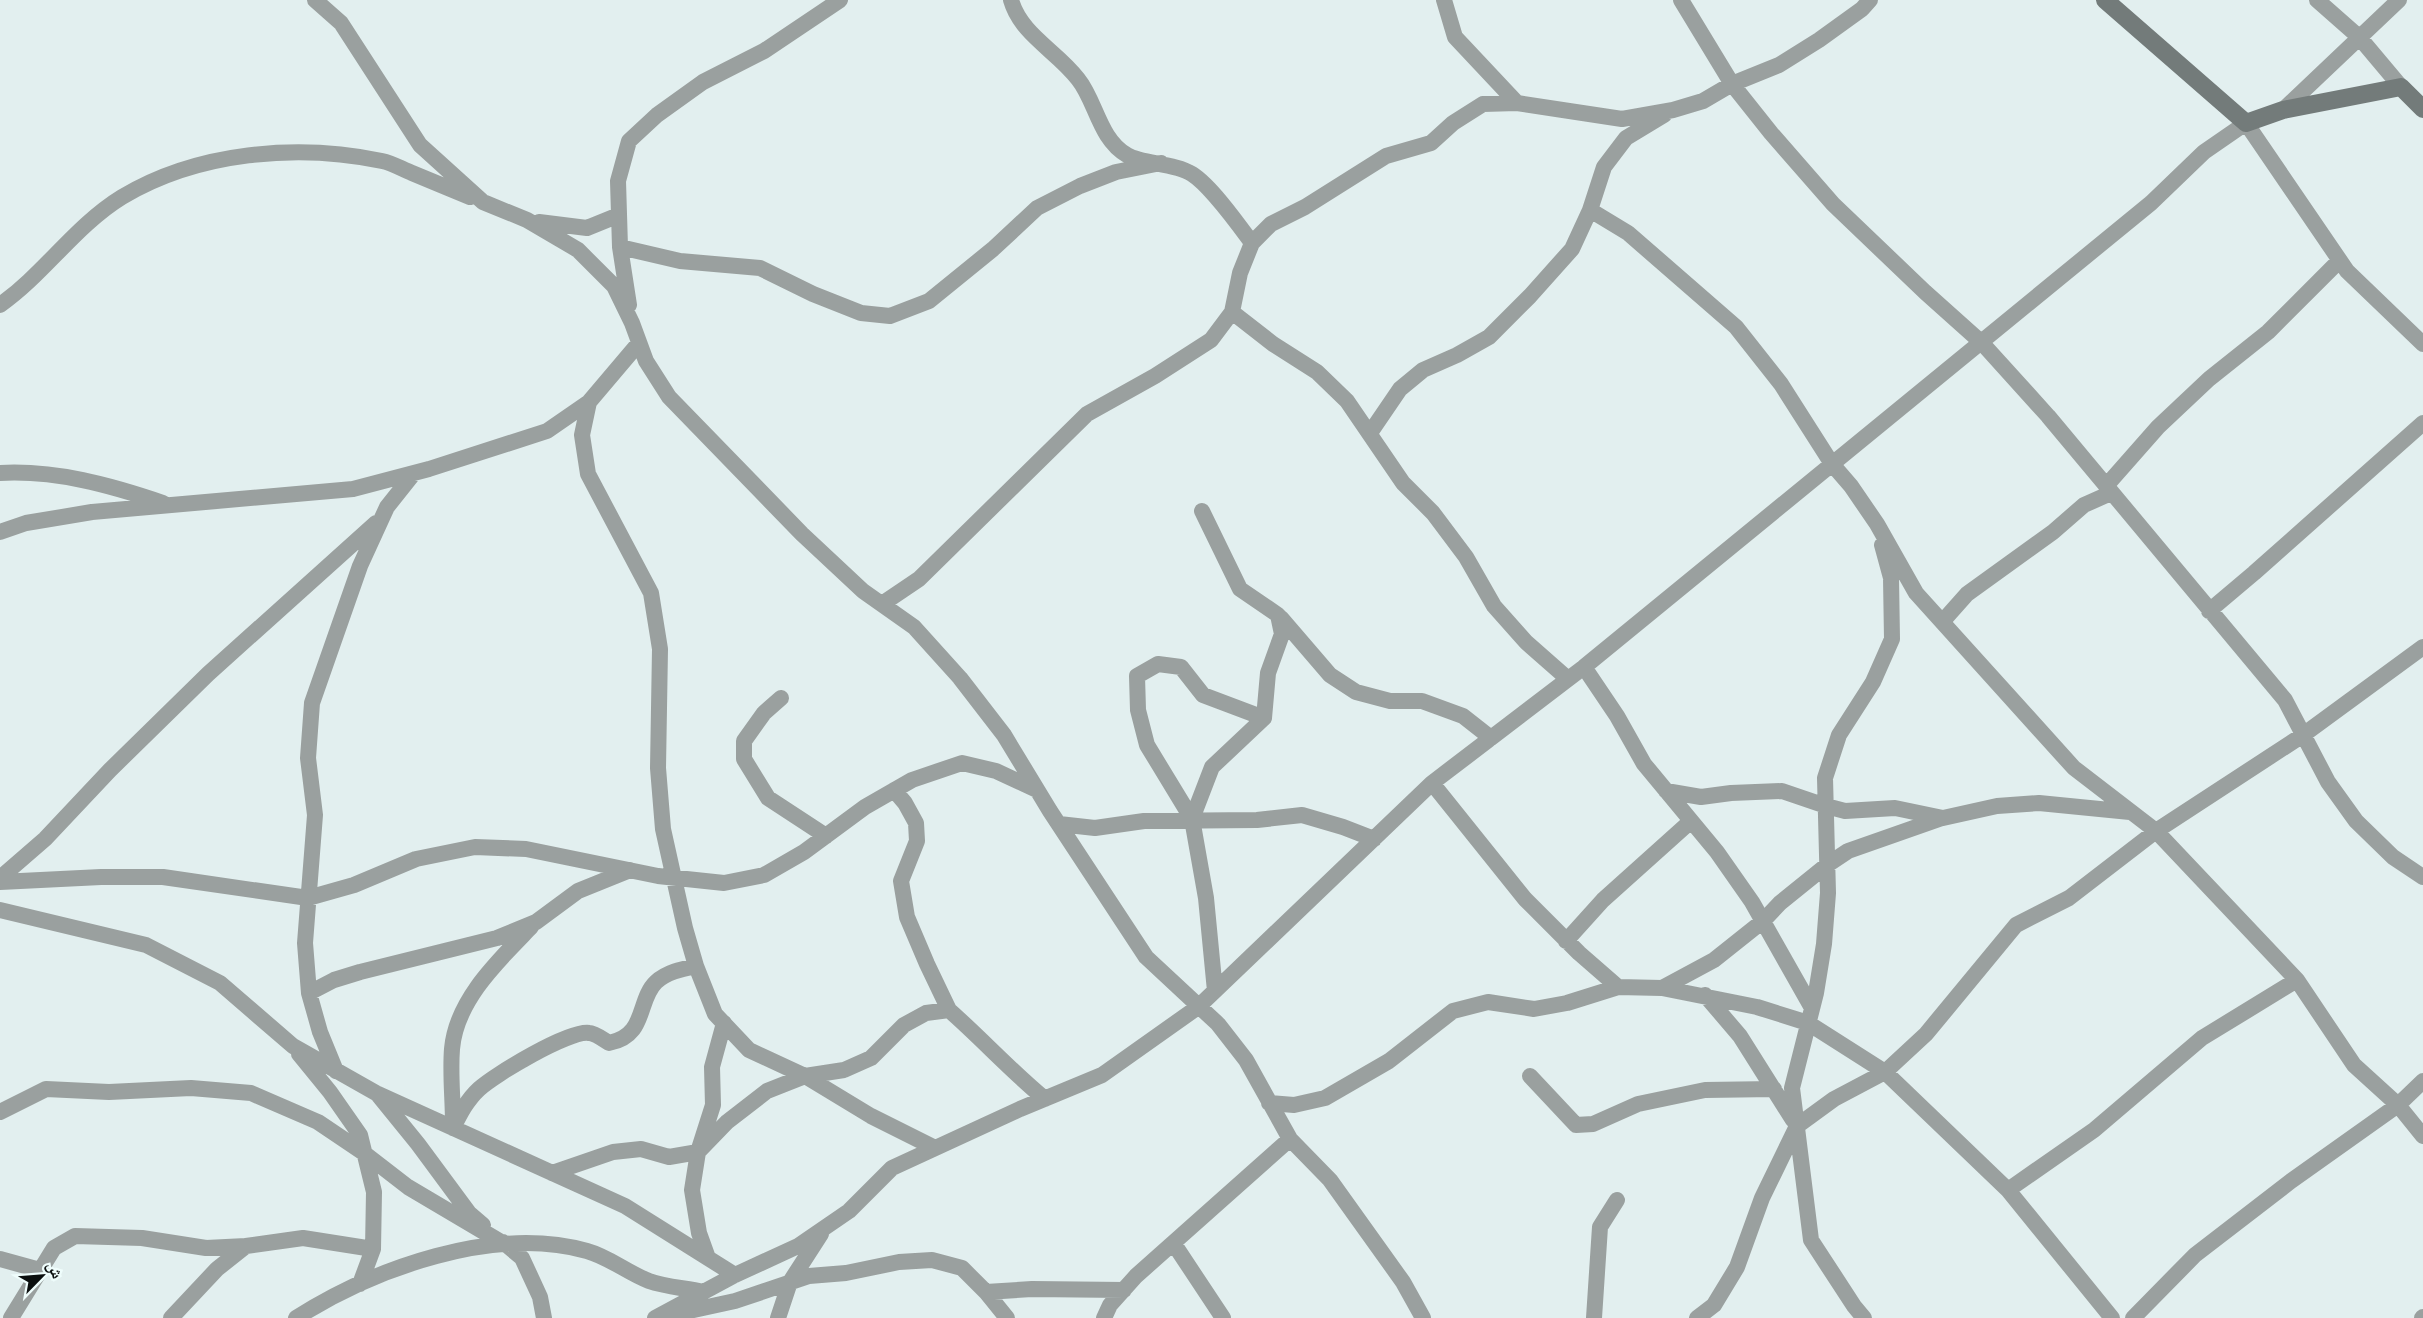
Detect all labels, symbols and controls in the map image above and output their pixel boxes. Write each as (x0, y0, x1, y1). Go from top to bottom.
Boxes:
north arrow (12, 1246, 72, 1306)
text: ش (43, 1258, 68, 1282)

